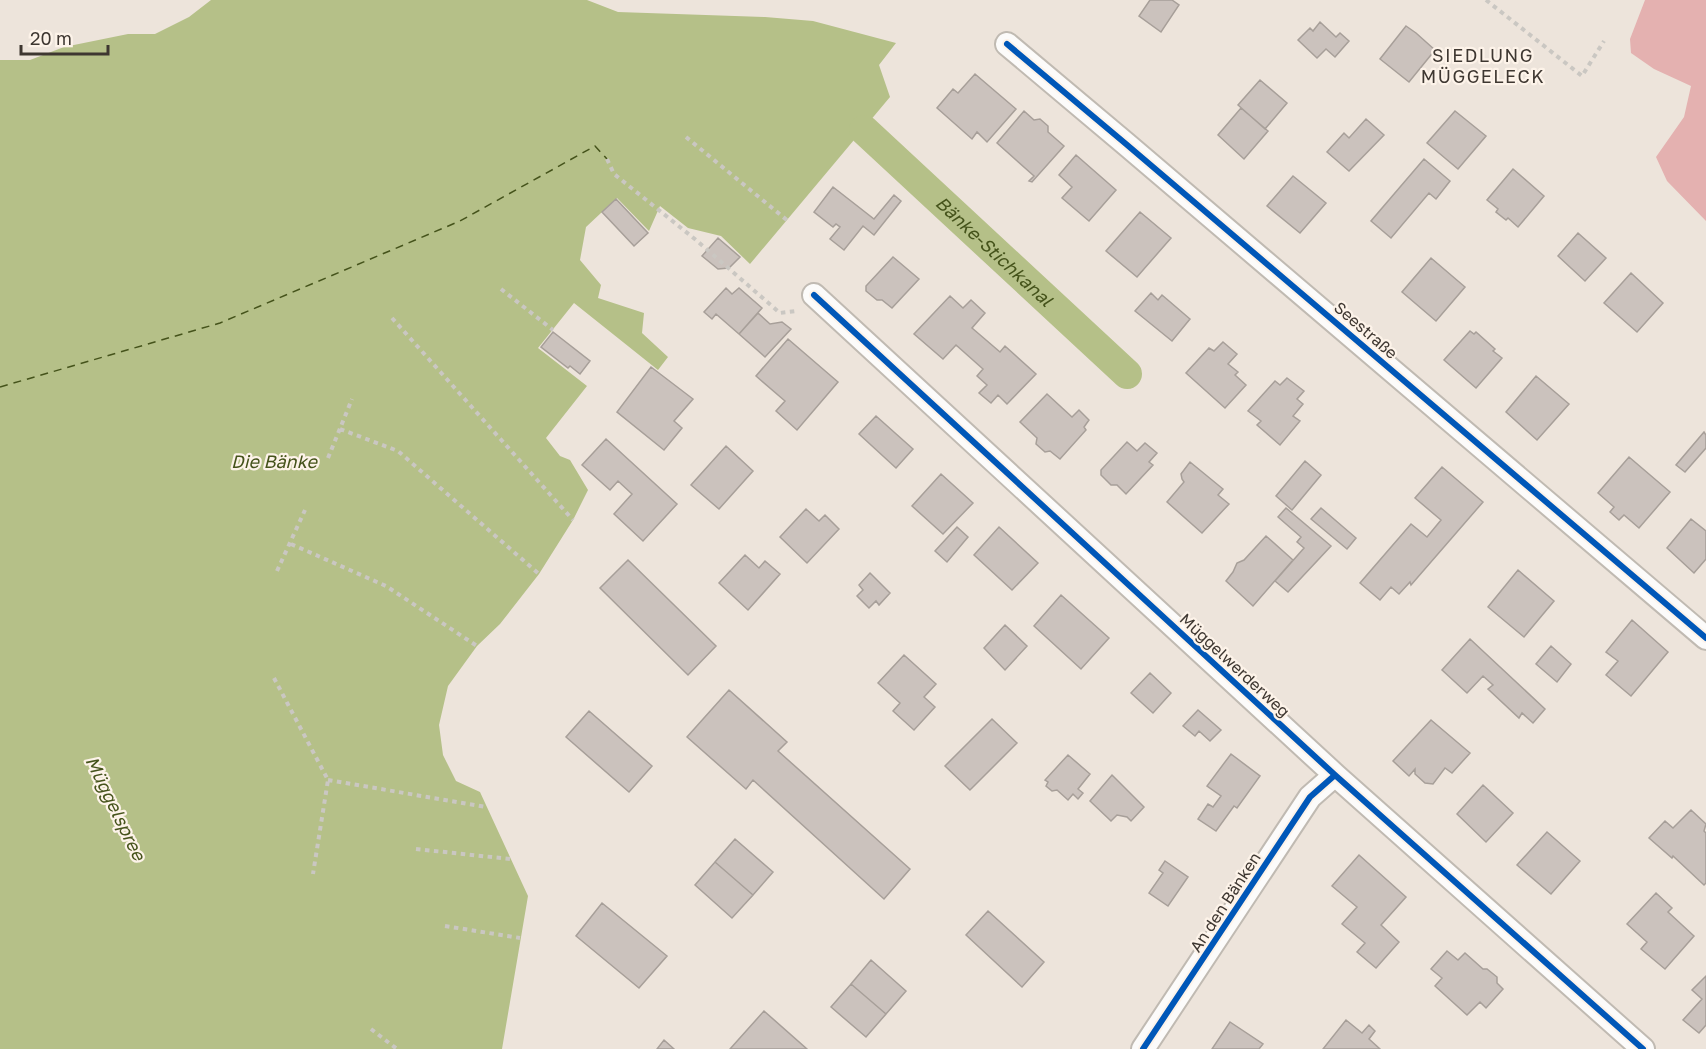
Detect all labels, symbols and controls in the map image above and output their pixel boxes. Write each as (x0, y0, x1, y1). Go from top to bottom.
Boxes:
scale bar (21, 18, 108, 56)
text: 20 m (30, 27, 72, 49)
district label: SIEDLUNG MÜGGELECK (1421, 44, 1545, 87)
water label: Bänke-Stichkanal (931, 191, 1058, 312)
street label: Seestraße (1330, 297, 1402, 363)
water label: Die Bänke (231, 450, 319, 472)
street label: Müggelwerderweg (1176, 609, 1294, 721)
water label: Müggelspree (81, 752, 151, 865)
street label: An den Bänken (1185, 848, 1265, 956)

